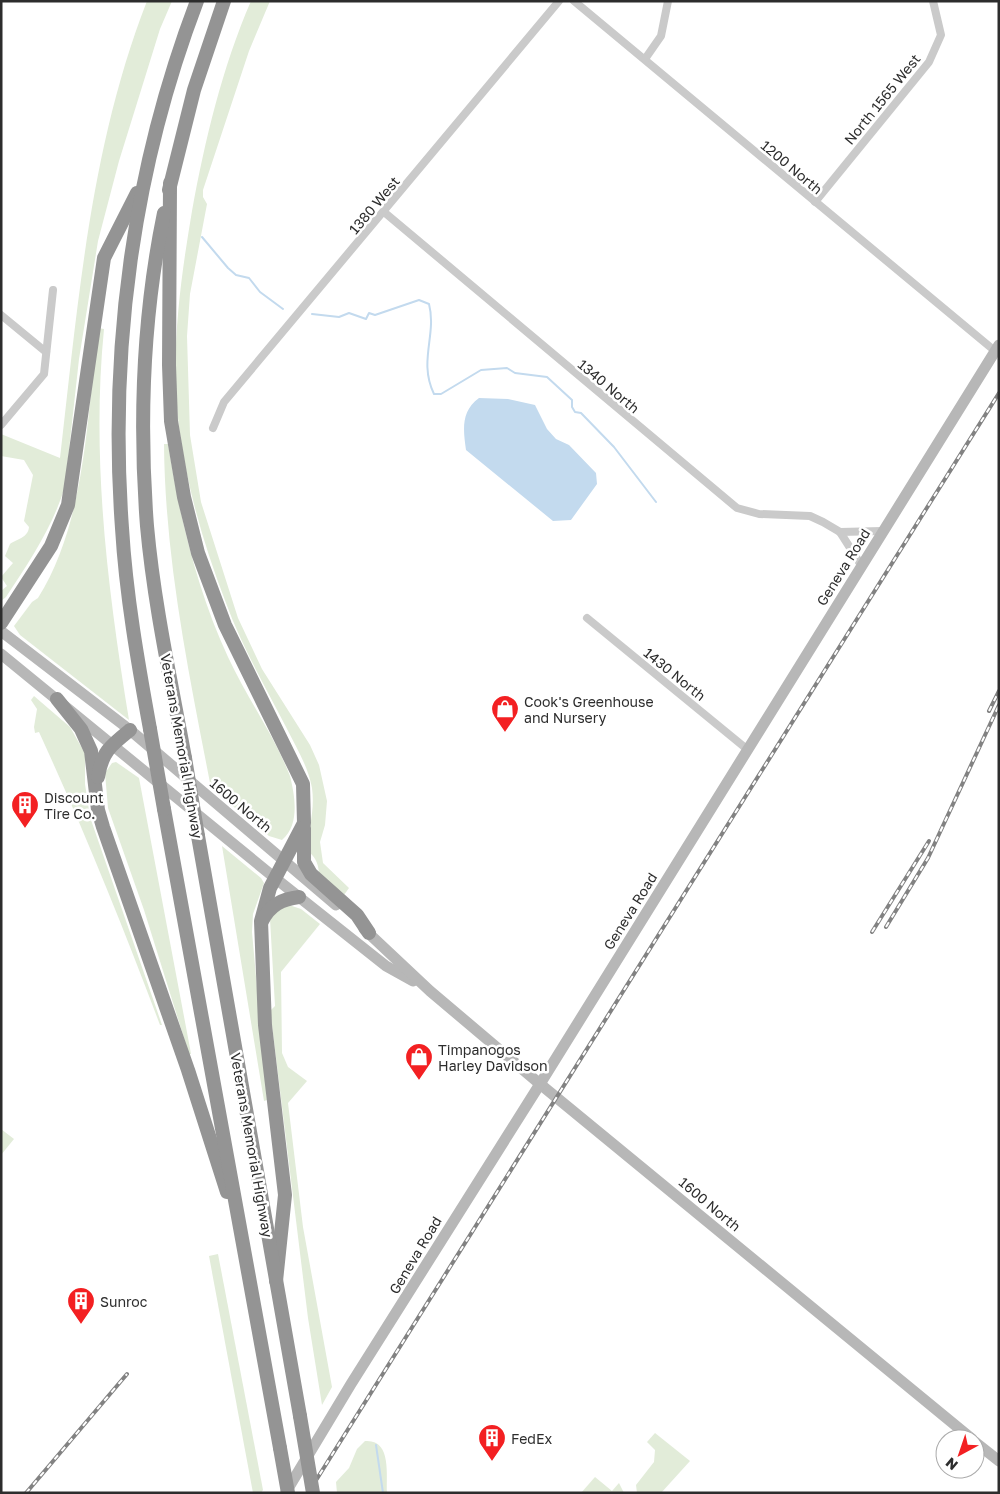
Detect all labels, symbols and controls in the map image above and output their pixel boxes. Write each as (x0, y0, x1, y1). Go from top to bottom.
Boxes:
street label: North 1565 West (840, 50, 924, 148)
street label: 1200 North (758, 136, 826, 198)
street label: 1380 West (345, 173, 403, 237)
street label: 1340 North (575, 355, 643, 417)
street label: Geneva Road (813, 525, 873, 609)
street label: 1430 North (641, 644, 709, 704)
street label: Veterans Memorial Highway (157, 652, 207, 840)
place label: Cook's Greenhouse and Nursery (524, 693, 654, 726)
shop icon: Cook's Greenhouse and Nursery (490, 694, 520, 733)
street label: 1600 North (207, 774, 275, 836)
place label: Discount Tire Co. (44, 789, 104, 822)
building icon: Discount Tire Co. (10, 790, 40, 829)
street label: Geneva Road (600, 869, 660, 953)
place label: Timpanogos Harley Davidson (438, 1041, 548, 1074)
shop icon: Timpanogos Harley Davidson (404, 1042, 434, 1081)
street label: Veterans Memorial Highway (227, 1051, 277, 1239)
street label: 1600 North (676, 1173, 744, 1235)
street label: Geneva Road (385, 1213, 445, 1297)
building icon: Sunroc (66, 1286, 96, 1325)
place label: Sunroc (100, 1293, 148, 1310)
building icon: FedEx (477, 1423, 507, 1462)
north arrow (935, 1429, 985, 1479)
place label: FedEx (511, 1430, 552, 1447)
text: N (942, 1454, 961, 1474)

